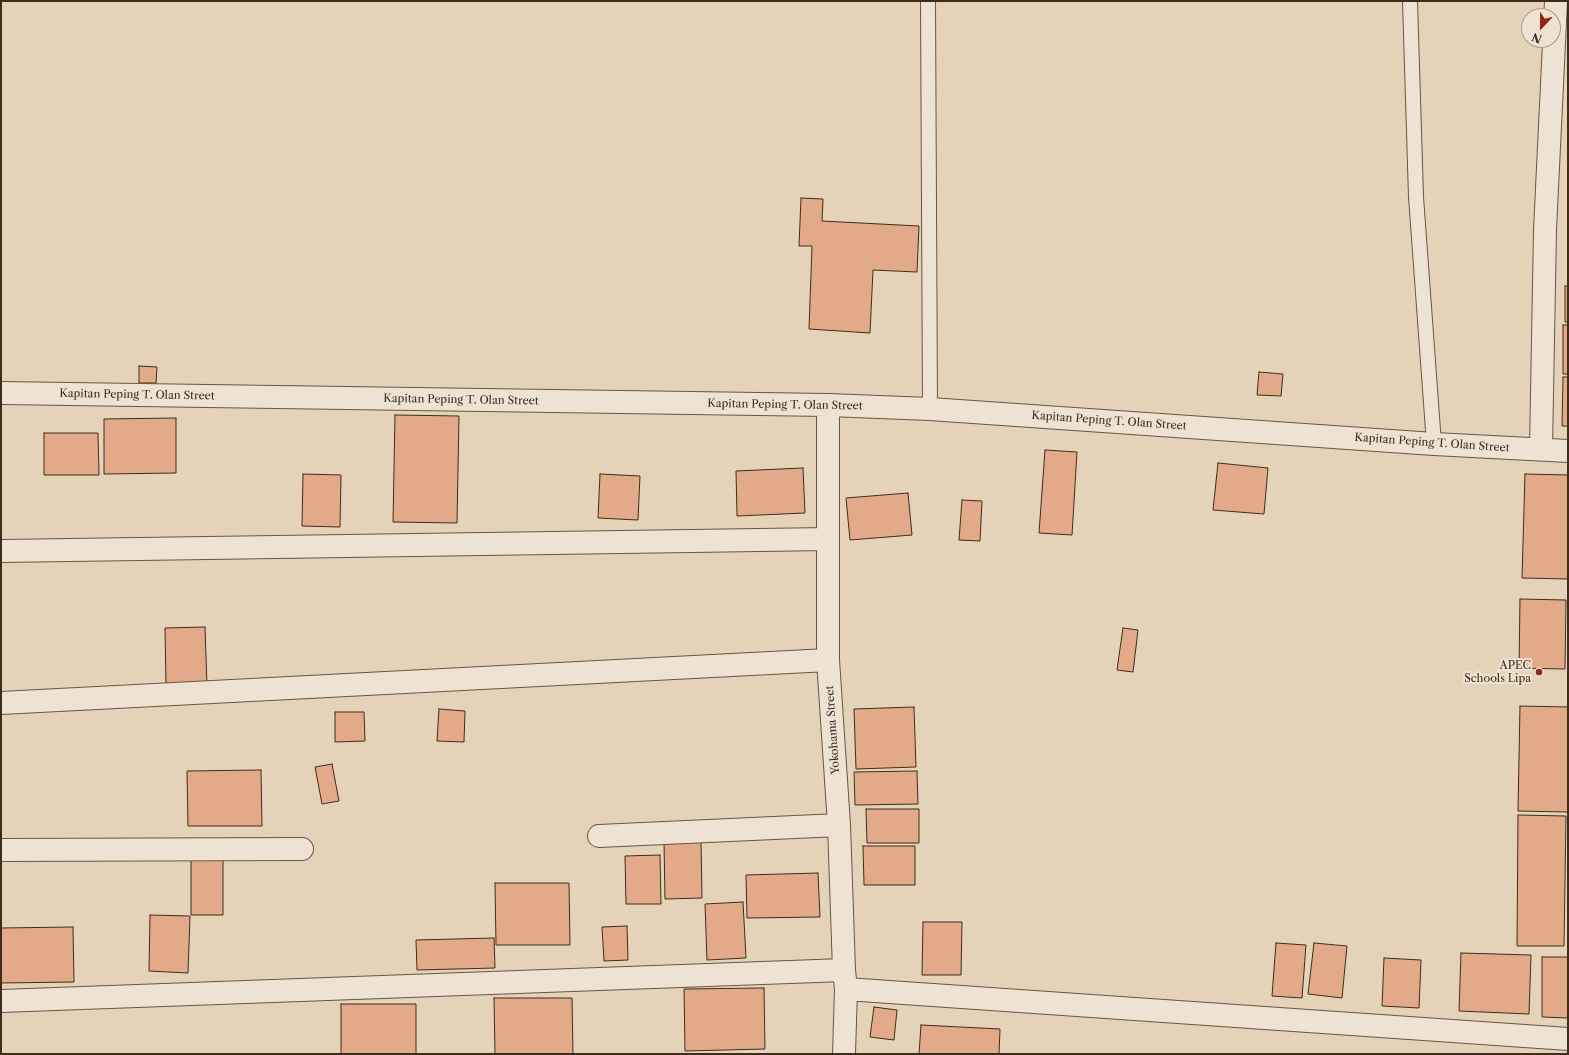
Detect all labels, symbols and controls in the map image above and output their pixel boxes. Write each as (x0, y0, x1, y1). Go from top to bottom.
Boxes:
north arrow (1521, 8, 1561, 48)
text: N (1530, 30, 1544, 46)
street label: Kapitan Peping T. Olan Street (59, 387, 215, 403)
street label: Kapitan Peping T. Olan Street (383, 392, 539, 408)
street label: Kapitan Peping T. Olan Street (707, 397, 863, 413)
street label: Kapitan Peping T. Olan Street (1031, 409, 1187, 433)
street label: Kapitan Peping T. Olan Street (1354, 431, 1510, 455)
place label: APEC Schools Lipa (1464, 659, 1531, 685)
marker: APEC Schools Lipa (1534, 667, 1544, 677)
street label: Yokohama Street (823, 685, 843, 775)

